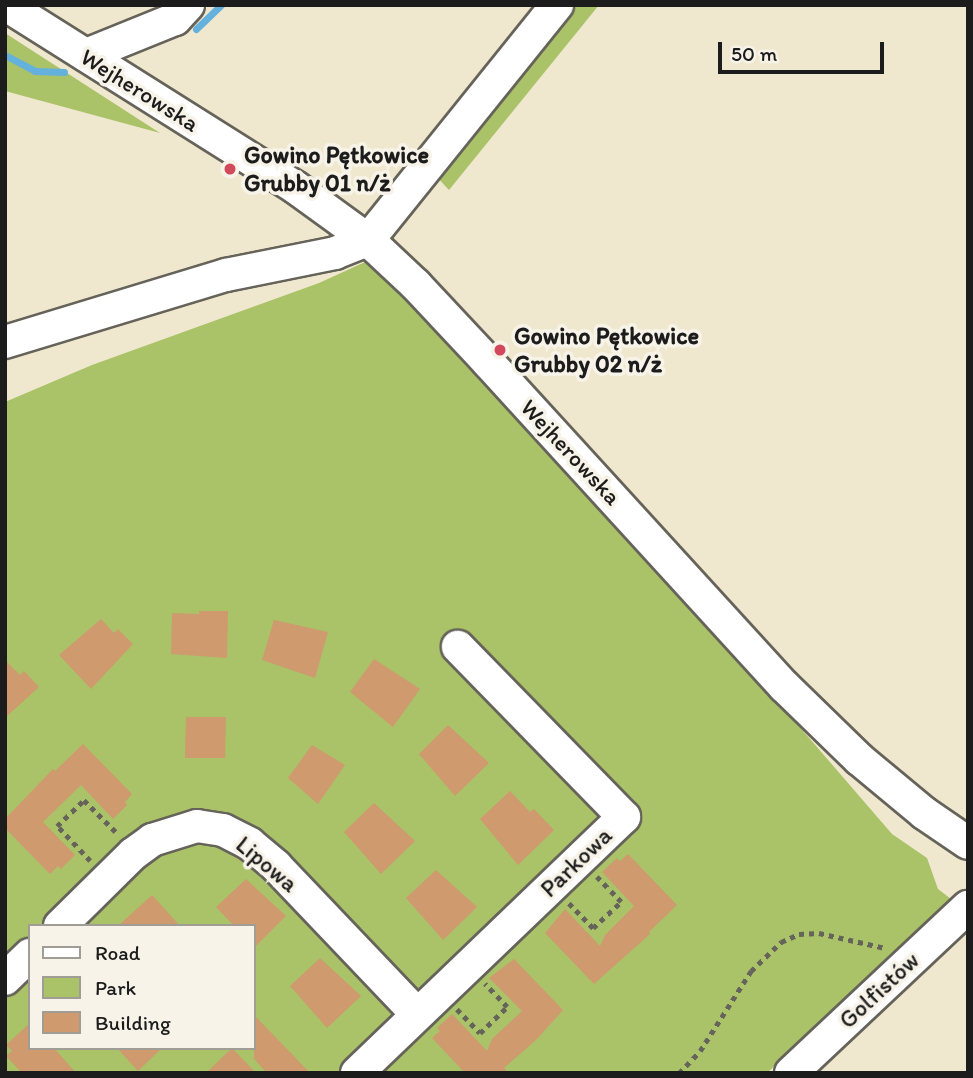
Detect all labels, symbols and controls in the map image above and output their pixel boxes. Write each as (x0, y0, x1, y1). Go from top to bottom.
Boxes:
scale bar (721, 28, 887, 72)
text: 50 m (731, 41, 777, 66)
street label: Wejherowska (75, 42, 205, 138)
place label: Gowino Pętkowice Grubby 01 n/ż (244, 141, 429, 197)
marker: Gowino Pętkowice Grubby 01 n/ż (222, 161, 238, 177)
place label: Gowino Pętkowice Grubby 02 n/ż (514, 322, 699, 378)
marker: Gowino Pętkowice Grubby 02 n/ż (492, 342, 508, 358)
street label: Wejherowska (515, 393, 627, 511)
street label: Parkowa (534, 821, 618, 903)
street label: Lipowa (230, 830, 304, 898)
legend (28, 924, 256, 1050)
text: Road (95, 940, 140, 965)
street label: Golfistów (833, 946, 925, 1034)
text: Park (95, 975, 136, 1000)
text: Building (95, 1010, 171, 1035)

